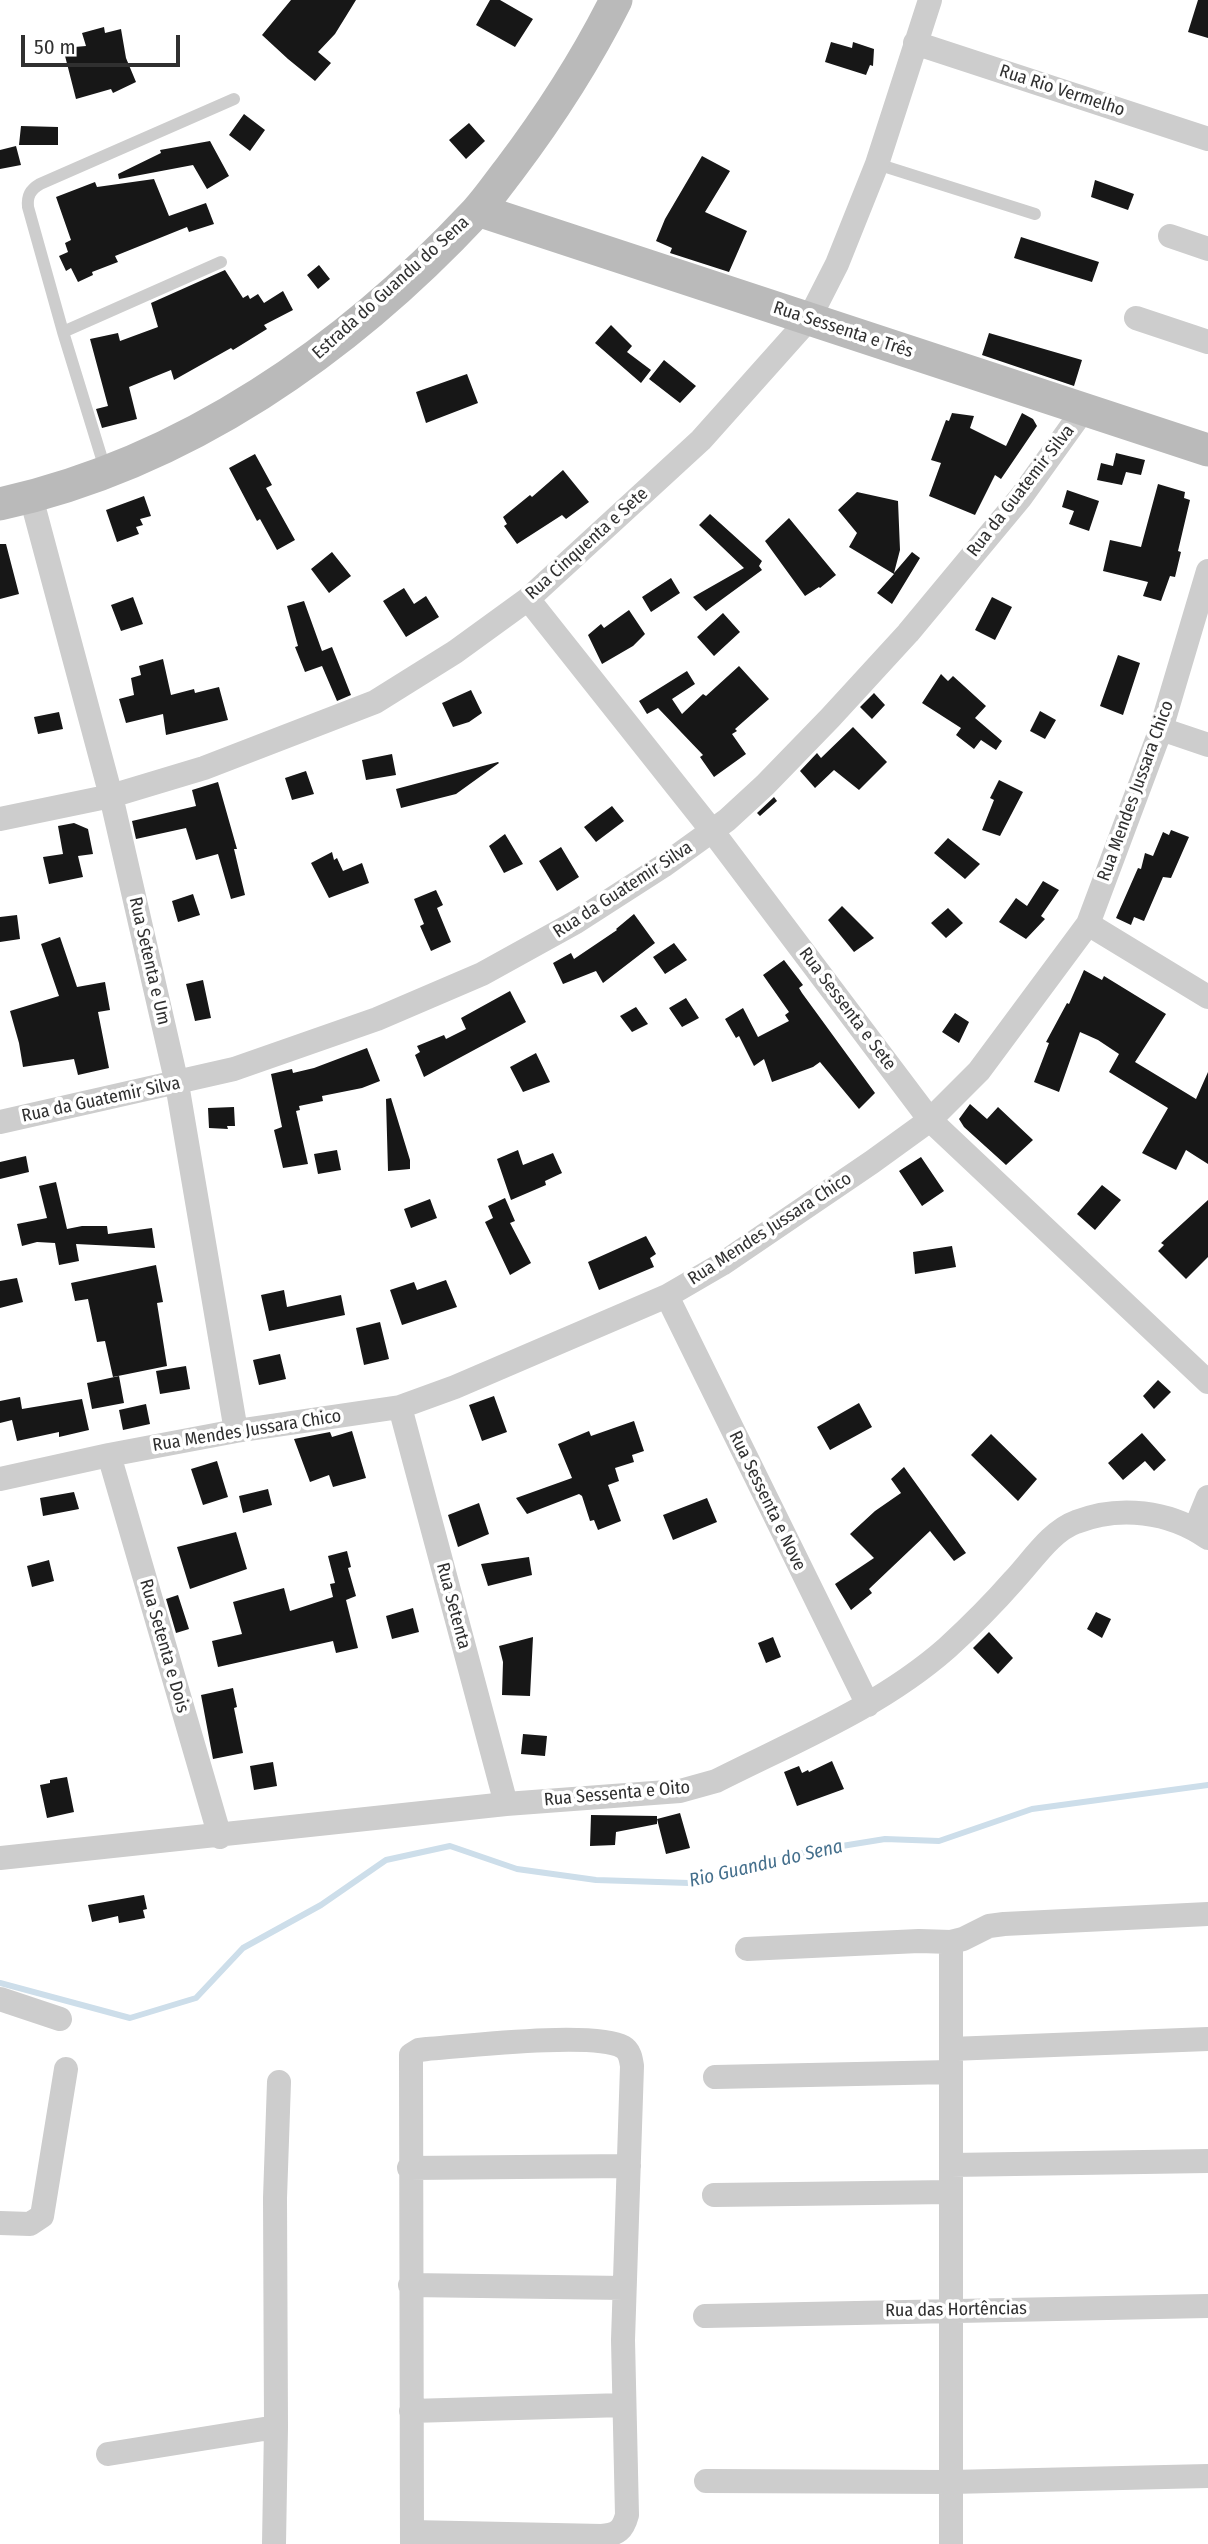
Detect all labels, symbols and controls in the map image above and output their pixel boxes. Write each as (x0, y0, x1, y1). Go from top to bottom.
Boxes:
scale bar (24, 21, 184, 65)
text: 50 m (34, 34, 76, 60)
street label: Rua Rio Vermelho (997, 61, 1127, 121)
street label: Estrada do Guandu do Sena (308, 212, 474, 364)
street label: Rua Sessenta e Três (770, 297, 916, 363)
street label: Rua da Guatemir Silva (963, 421, 1079, 561)
street label: Rua Cinquenta e Sete (521, 483, 653, 605)
street label: Rua Mendes Jussara Chico (1093, 698, 1179, 884)
street label: Rua da Guatemir Silva (549, 837, 697, 943)
street label: Rua Setenta e Um (124, 895, 174, 1027)
street label: Rua Sessenta e Sete (794, 943, 900, 1075)
street label: Rua da Guatemir Silva (20, 1073, 182, 1127)
street label: Rua Mendes Jussara Chico (684, 1168, 856, 1290)
street label: Rua Mendes Jussara Chico (151, 1405, 343, 1457)
street label: Rua Sessenta e Nove (724, 1428, 810, 1574)
street label: Rua Setenta (431, 1560, 475, 1652)
street label: Rua Setenta e Dois (135, 1577, 193, 1715)
street label: Rua Sessenta e Oito (543, 1777, 691, 1811)
water label: Rio Guandu do Sena (687, 1835, 845, 1893)
street label: Rua das Hortências (885, 2298, 1027, 2322)

